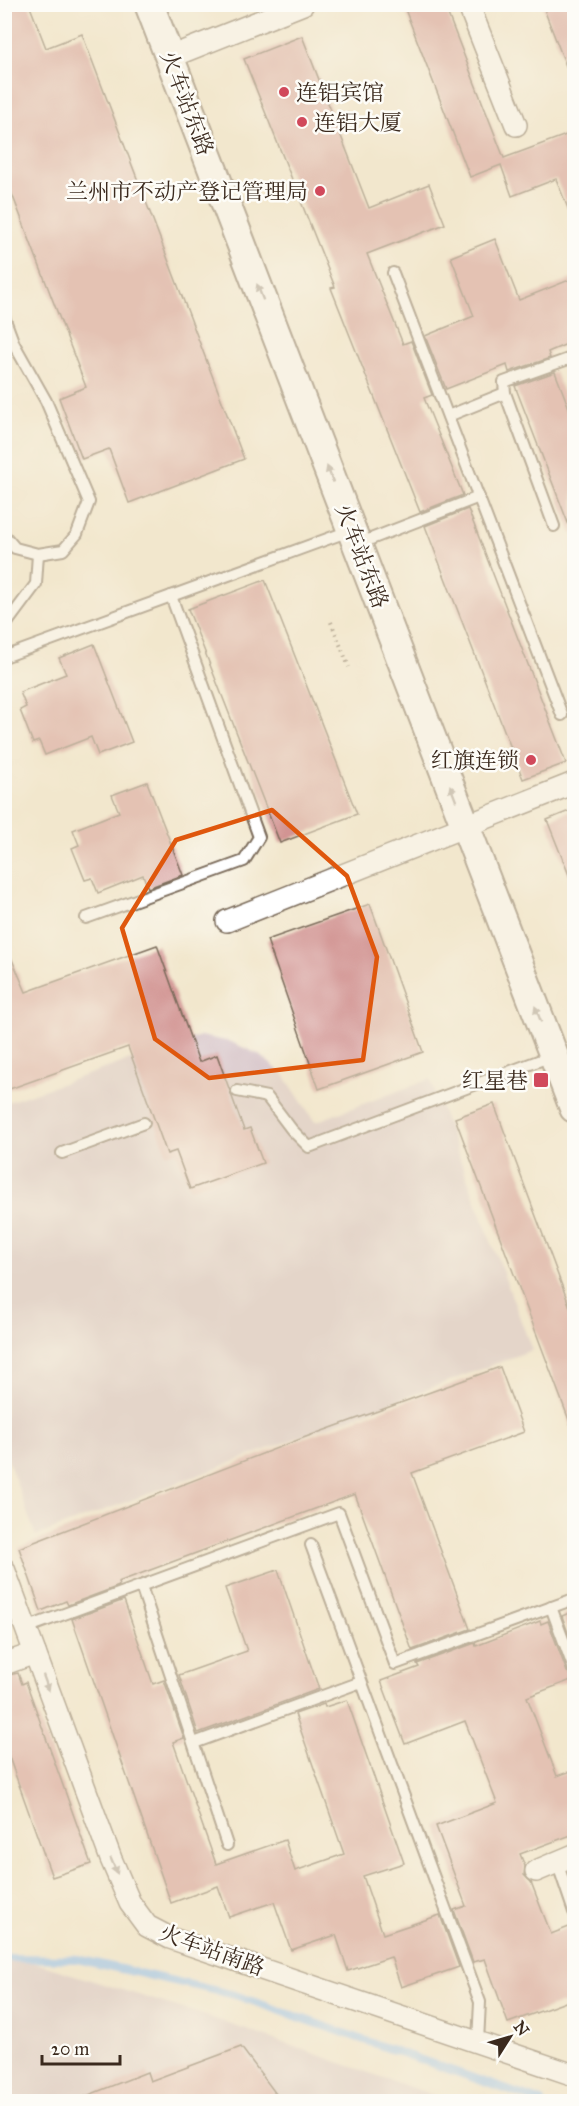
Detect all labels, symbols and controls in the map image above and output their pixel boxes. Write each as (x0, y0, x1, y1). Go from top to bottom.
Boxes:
street label: 火车站东路 (155, 47, 219, 159)
place label: 连铝宾馆 (296, 79, 384, 106)
marker: 连铝宾馆 (277, 85, 291, 99)
place label: 连铝大厦 (314, 109, 402, 136)
marker: 连铝大厦 (295, 115, 309, 129)
place label: 兰州市不动产登记管理局 (66, 178, 308, 205)
marker: 兰州市不动产登记管理局 (313, 184, 327, 198)
one-way arrow (255, 282, 265, 300)
one-way arrow (325, 464, 335, 482)
street label: 火车站东路 (330, 500, 394, 612)
place label: 红旗连锁 (431, 747, 519, 774)
marker: 红旗连锁 (524, 753, 538, 767)
one-way arrow (448, 783, 458, 801)
one-way arrow (533, 1005, 543, 1023)
place label: 红星巷 (462, 1067, 528, 1094)
marker: 红星巷 (532, 1071, 550, 1089)
one-way arrow (42, 1674, 52, 1692)
one-way arrow (110, 1857, 119, 1875)
street label: 火车站南路 (156, 1919, 268, 1981)
north arrow (480, 2007, 540, 2067)
text: N (510, 2017, 534, 2040)
scale bar (42, 2028, 120, 2066)
text: 20 m (51, 2038, 89, 2060)

